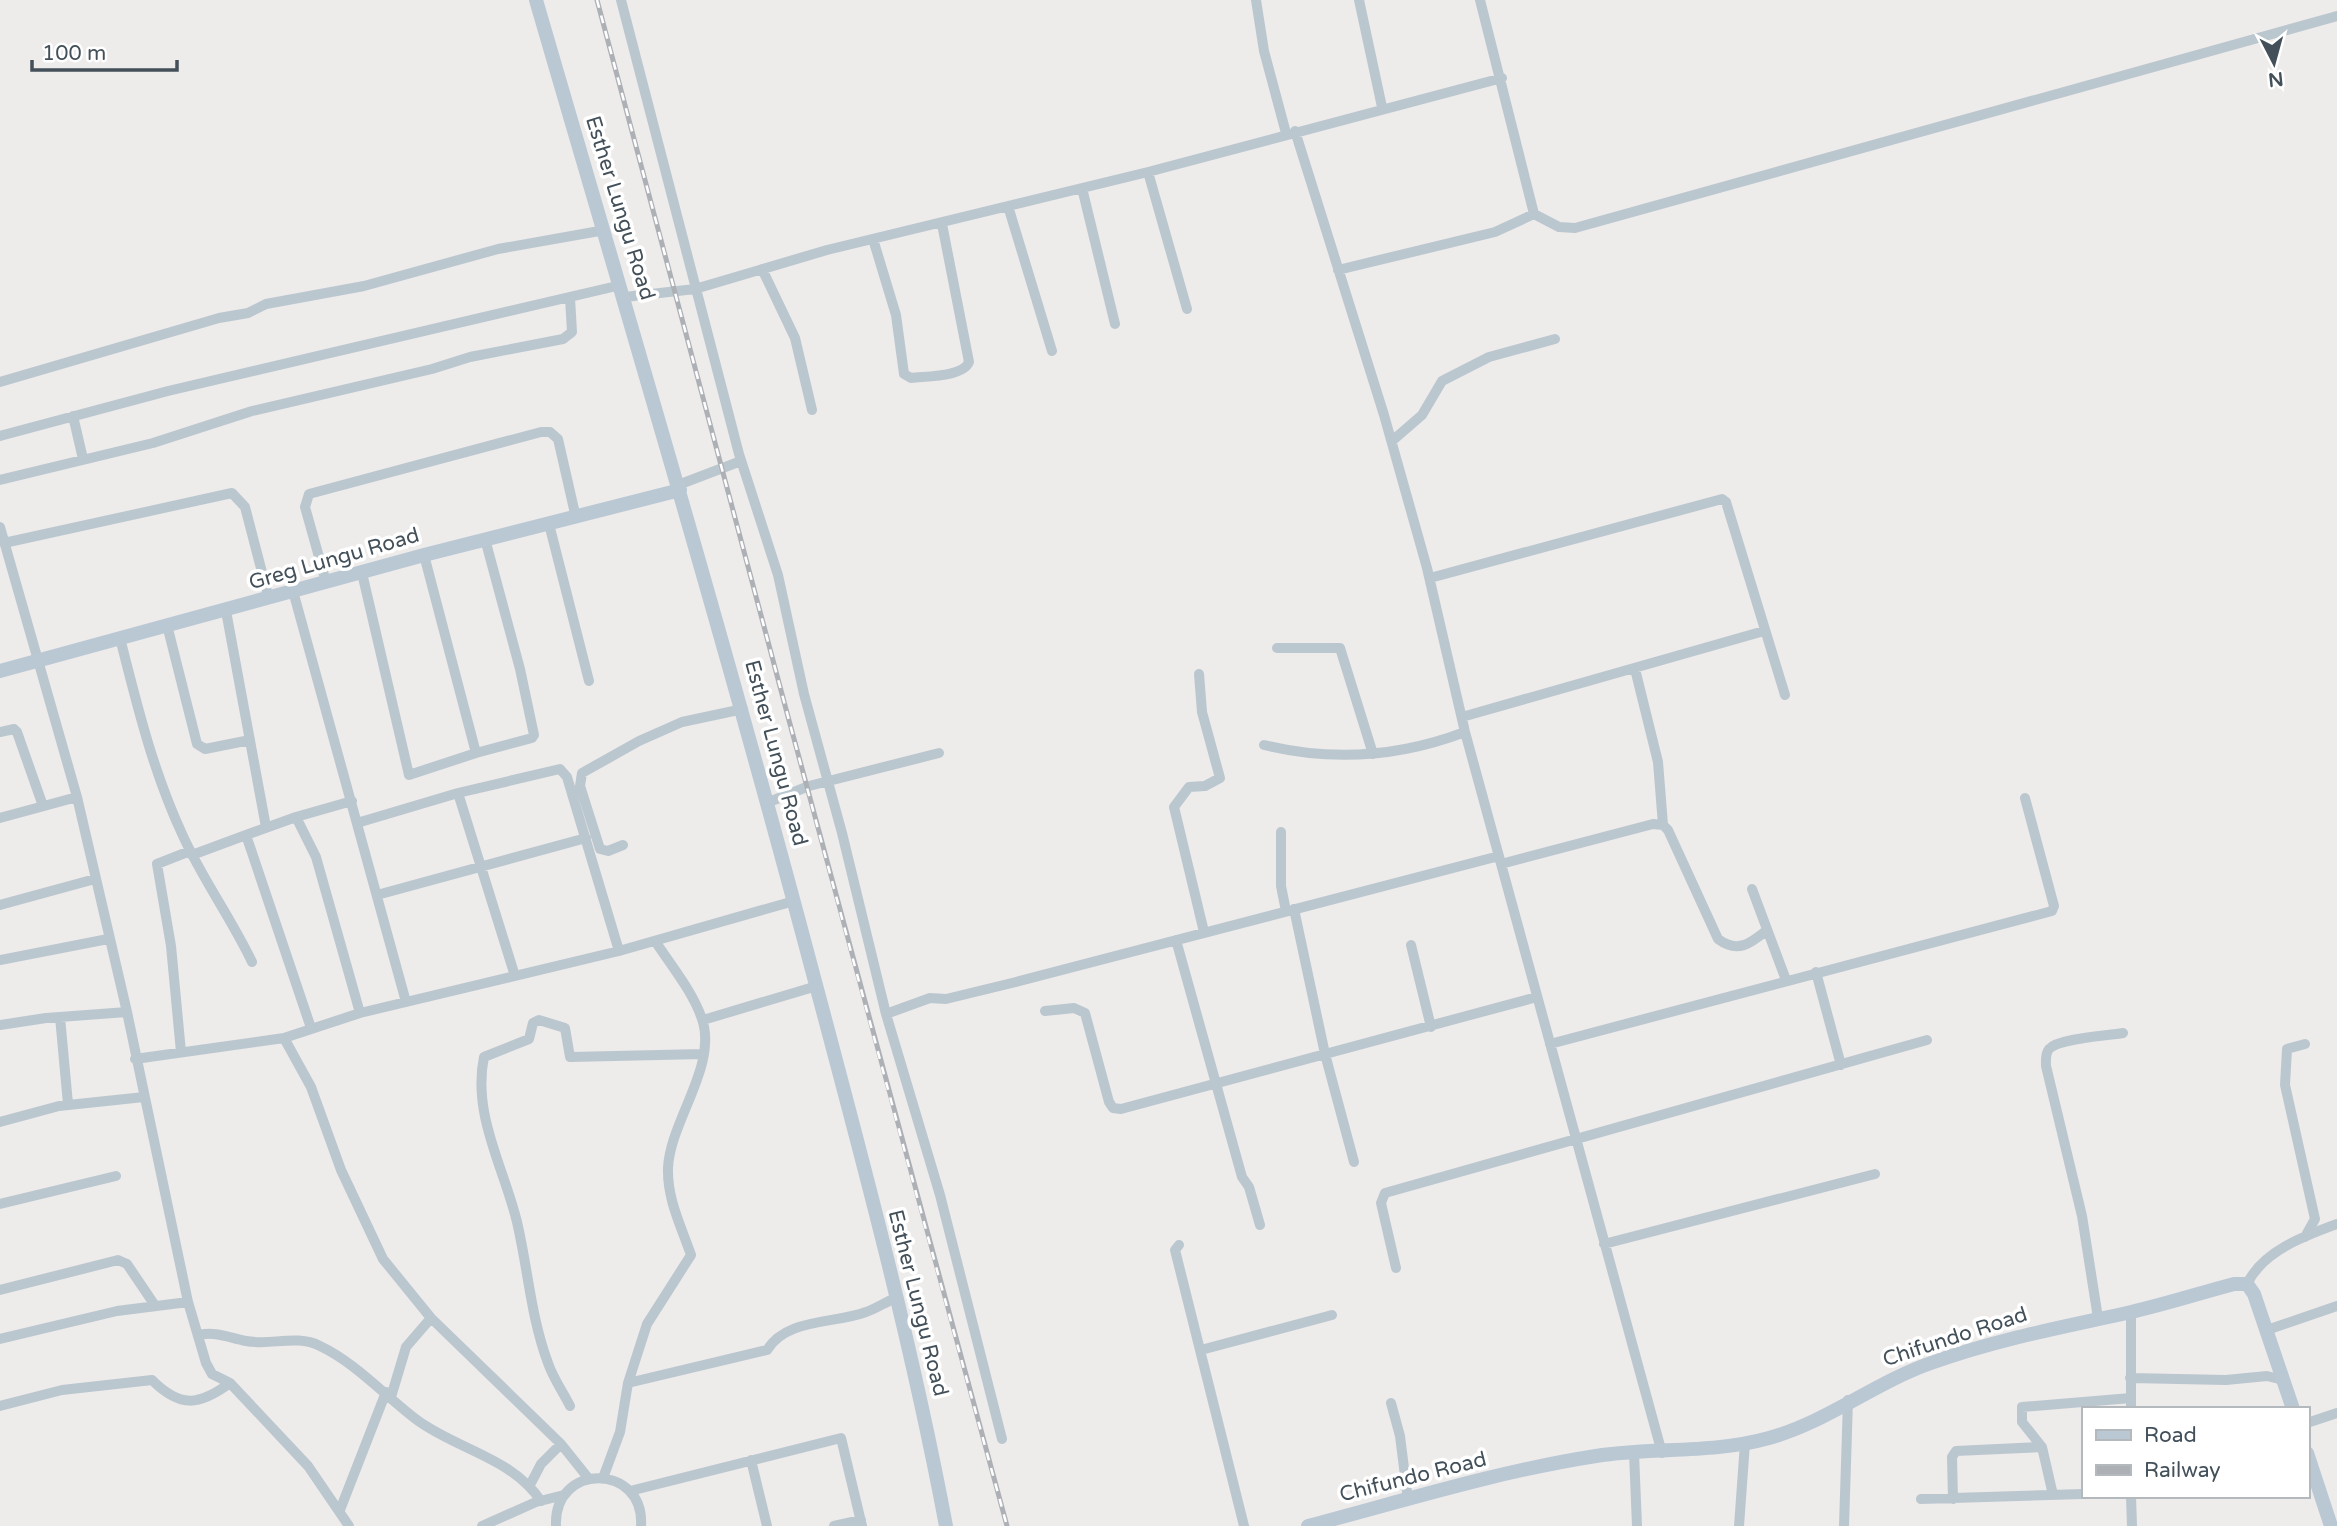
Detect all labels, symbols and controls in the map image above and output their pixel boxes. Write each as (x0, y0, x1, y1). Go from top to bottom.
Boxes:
scale bar (32, 28, 177, 72)
north arrow (2239, 28, 2309, 98)
text: 100 m (42, 41, 106, 66)
text: N (2267, 67, 2284, 91)
street label: Esther Lungu Road (580, 113, 660, 303)
street label: Greg Lungu Road (246, 523, 422, 595)
street label: Esther Lungu Road (739, 657, 813, 849)
street label: Esther Lungu Road (883, 1207, 953, 1399)
street label: Chifundo Road (1880, 1302, 2030, 1372)
legend (2082, 1407, 2309, 1498)
text: Road (2144, 1423, 2197, 1448)
street label: Chifundo Road (1337, 1447, 1489, 1507)
text: Railway (2144, 1458, 2221, 1483)

